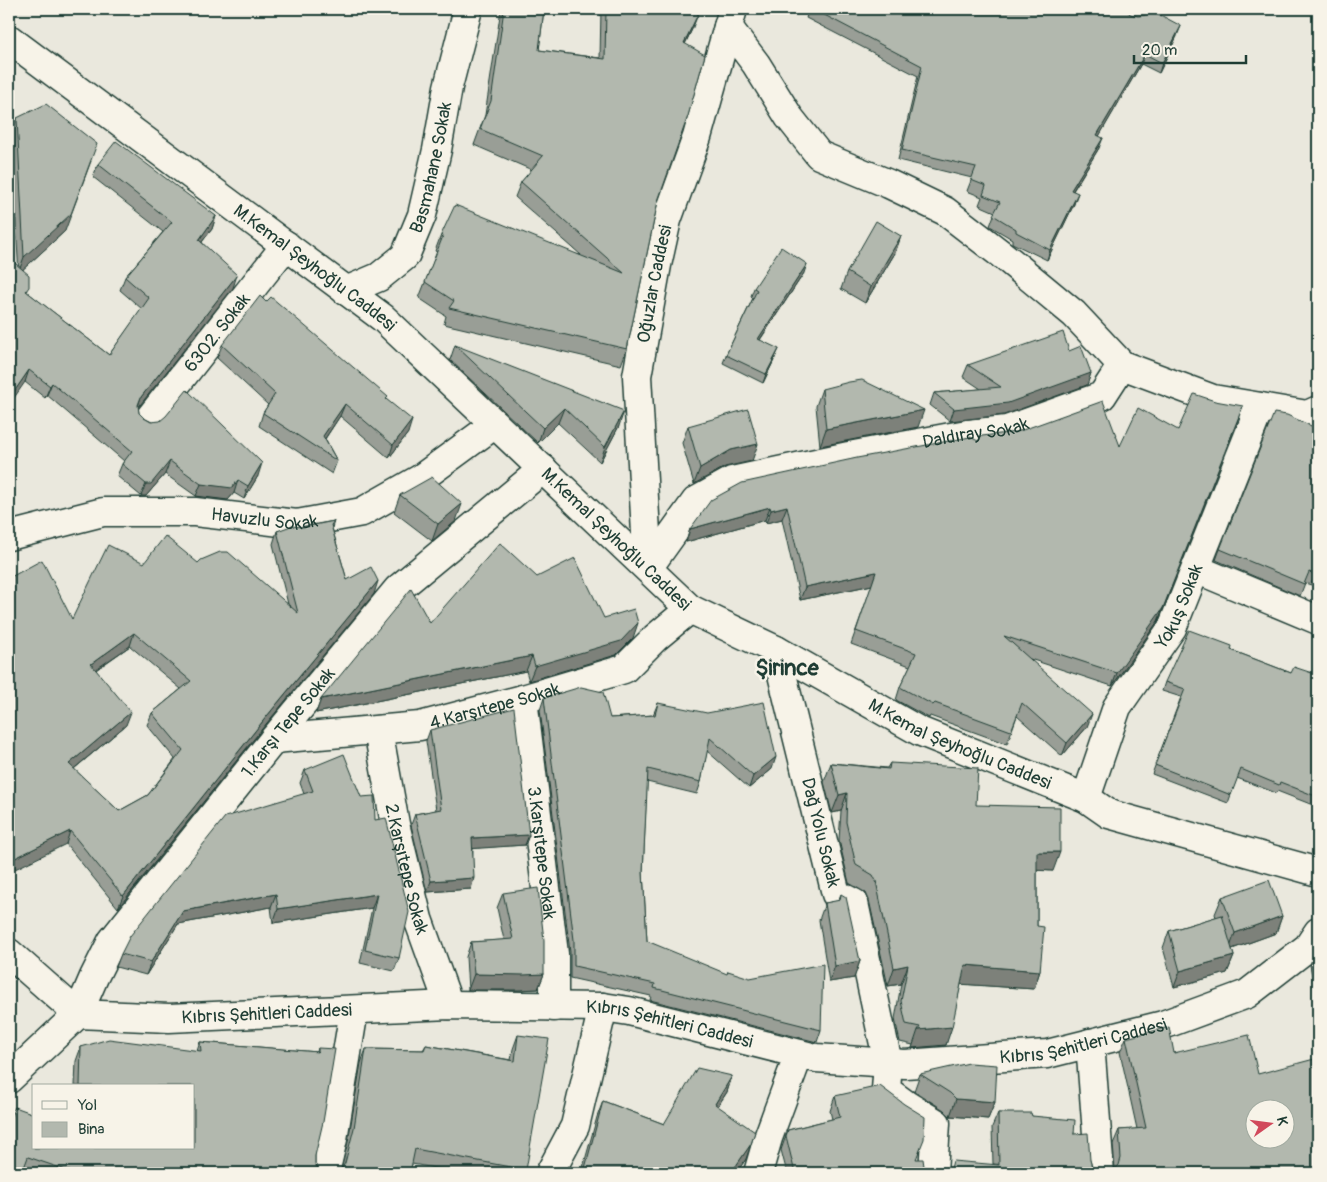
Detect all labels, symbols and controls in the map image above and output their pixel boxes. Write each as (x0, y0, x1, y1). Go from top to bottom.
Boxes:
scale bar (1134, 32, 1247, 64)
text: 20 m (1142, 41, 1177, 60)
street label: Basmahane Sokak (405, 100, 457, 237)
street label: M.Kemal Şeyhoğlu Caddesi (229, 199, 401, 337)
street label: Oğuzlar Caddesi (632, 223, 678, 345)
street label: 6302. Sokak (179, 288, 256, 377)
street label: Daldıray Sokak (921, 412, 1033, 454)
street label: M.Kemal Şeyhoğlu Caddesi (536, 463, 696, 616)
street label: Havuzlu Sokak (210, 503, 320, 536)
street label: Yokuş Sokak (1149, 560, 1208, 654)
district label: Şirince (756, 654, 820, 682)
street label: 1.Karşı Tepe Sokak (236, 662, 341, 783)
street label: 4.Karşıtepe Sokak (427, 678, 563, 735)
street label: M.Kemal Şeyhoğlu Caddesi (864, 694, 1055, 795)
street label: Dağ Yolu Sokak (796, 775, 845, 890)
street label: 3.Karşıtepe Sokak (522, 785, 561, 921)
street label: 2.Karşıtepe Sokak (380, 802, 434, 938)
street label: Kıbrıs Şehitleri Caddesi (586, 996, 755, 1054)
street label: Kıbrıs Şehitleri Caddesi (181, 999, 352, 1029)
street label: Kıbrıs Şehitleri Caddesi (999, 1013, 1171, 1069)
legend (32, 1084, 195, 1150)
text: Yol (77, 1096, 97, 1115)
north arrow (1244, 1100, 1294, 1150)
text: K (1273, 1115, 1292, 1128)
text: Bina (78, 1120, 105, 1139)

